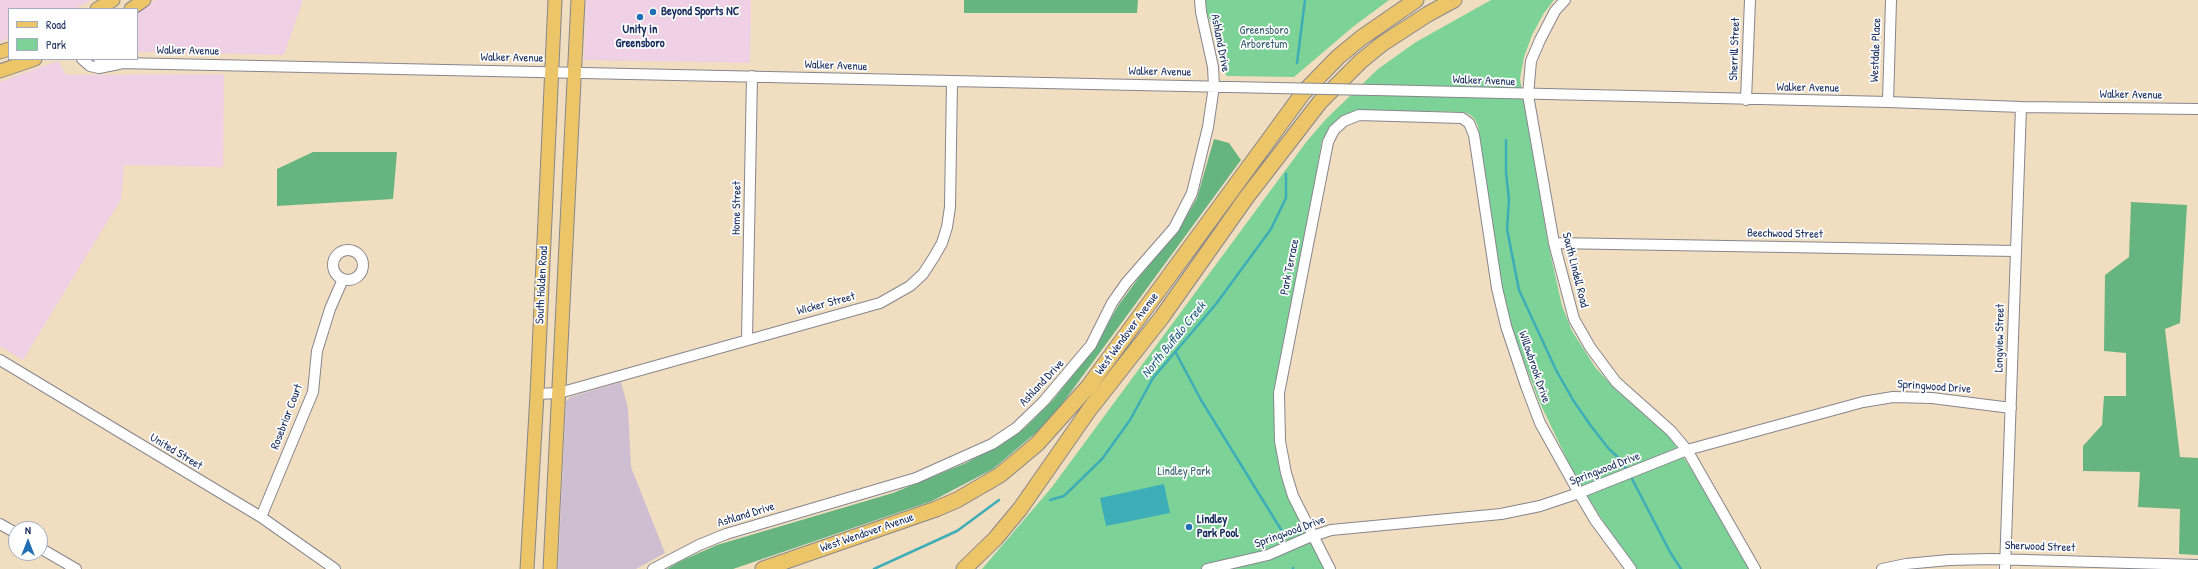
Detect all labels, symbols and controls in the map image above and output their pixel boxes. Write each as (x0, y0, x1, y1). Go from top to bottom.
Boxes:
place label: Beyond Sports NC (661, 5, 739, 19)
marker: Beyond Sports NC (648, 7, 658, 17)
legend (8, 8, 138, 60)
marker: Unity in Greensboro (635, 12, 645, 22)
street label: Ashland Drive (1207, 13, 1233, 73)
text: Road (46, 16, 66, 33)
street label: Sherrill Street (1727, 17, 1743, 81)
street label: Westdale Place (1868, 18, 1884, 82)
place label: Unity in Greensboro (615, 23, 665, 51)
park label: Greensboro Arboretum (1239, 24, 1289, 52)
text: Park (46, 36, 66, 53)
street label: Walker Avenue (156, 43, 220, 59)
street label: Walker Avenue (480, 50, 544, 66)
street label: Walker Avenue (804, 58, 868, 74)
street label: Walker Avenue (1128, 64, 1192, 80)
street label: Walker Avenue (1452, 73, 1516, 89)
street label: Walker Avenue (1776, 80, 1840, 96)
street label: Walker Avenue (2099, 87, 2163, 103)
street label: Home Street (729, 181, 745, 235)
street label: Beechwood Street (1747, 226, 1823, 242)
street label: South Lindell Road (1559, 231, 1591, 309)
street label: Park Terrace (1278, 238, 1302, 296)
street label: South Holden Road (533, 246, 551, 324)
street label: Wicker Street (795, 289, 857, 319)
street label: West Wendover Avenue (1092, 290, 1162, 378)
water label: North Buffalo Creek (1139, 299, 1209, 381)
street label: Longview Street (1992, 304, 2008, 372)
street label: Willowbrook Drive (1515, 329, 1553, 405)
street label: Ashland Drive (1017, 357, 1067, 409)
street label: Springwood Drive (1897, 377, 1971, 397)
street label: Rosebriar Court (268, 382, 306, 452)
street label: United Street (147, 431, 205, 473)
street label: Springwood Drive (1568, 449, 1642, 489)
park label: Lindley Park (1157, 465, 1211, 479)
street label: Ashland Drive (716, 500, 776, 530)
street label: West Wendover Avenue (818, 510, 916, 556)
place label: Lindley Park Pool (1197, 513, 1238, 541)
street label: Springwood Drive (1253, 513, 1327, 551)
north arrow (8, 521, 48, 561)
marker: Lindley Park Pool (1184, 522, 1194, 532)
text: N (25, 523, 31, 537)
street label: Sherwood Street (2004, 539, 2076, 555)

